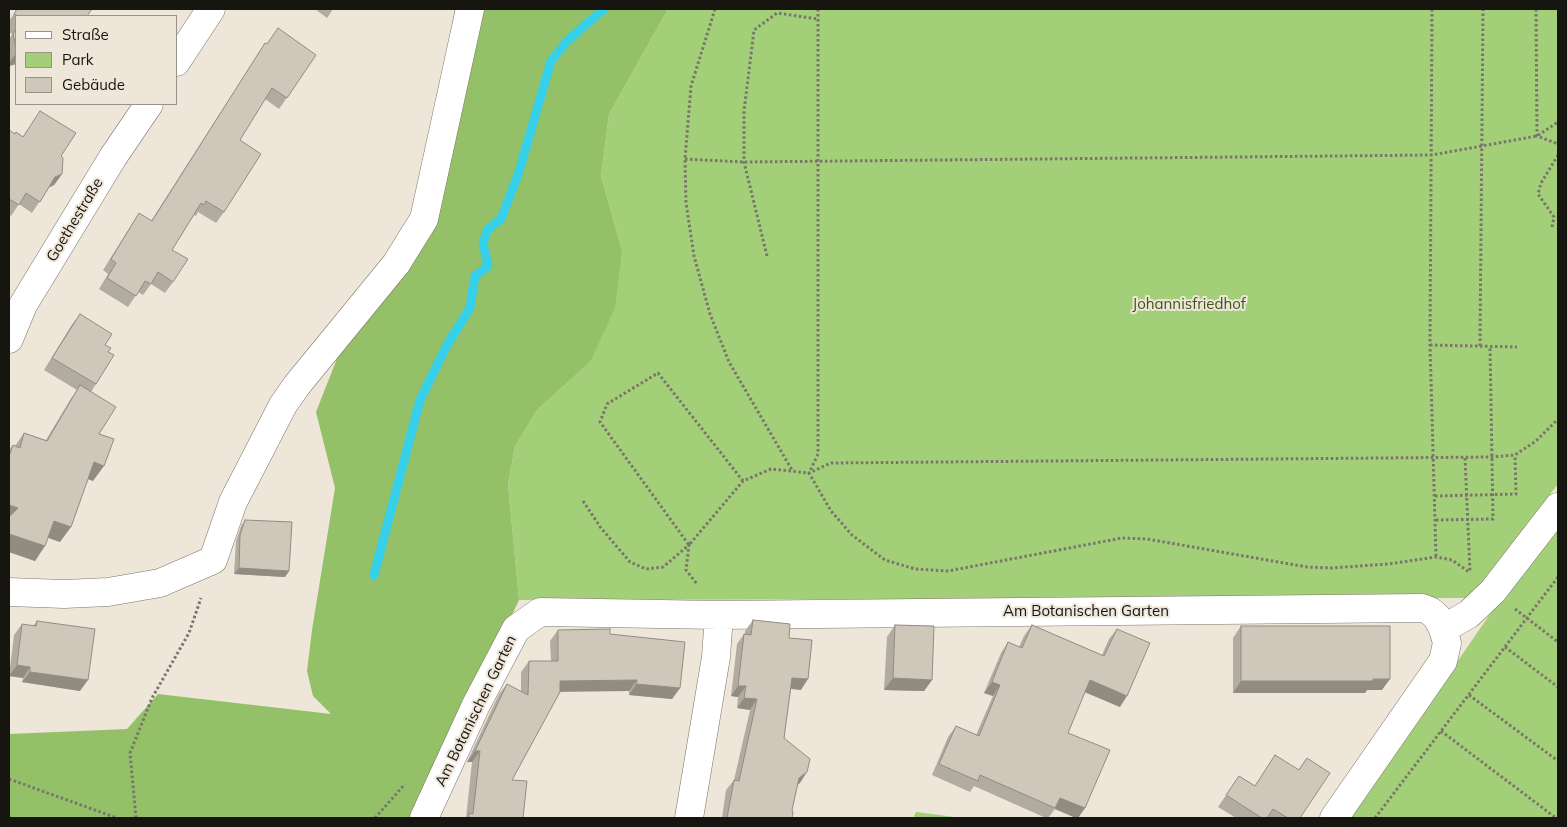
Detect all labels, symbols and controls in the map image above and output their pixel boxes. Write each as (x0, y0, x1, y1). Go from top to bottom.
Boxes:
legend (15, 15, 178, 105)
text: Straße (62, 25, 109, 44)
text: Park (62, 50, 94, 69)
text: Gebäude (62, 75, 125, 94)
street label: Goethestraße (43, 175, 107, 265)
park label: Johannisfriedhof (1132, 295, 1246, 313)
street label: Am Botanischen Garten (1003, 602, 1169, 620)
street label: Am Botanischen Garten (432, 633, 520, 789)

